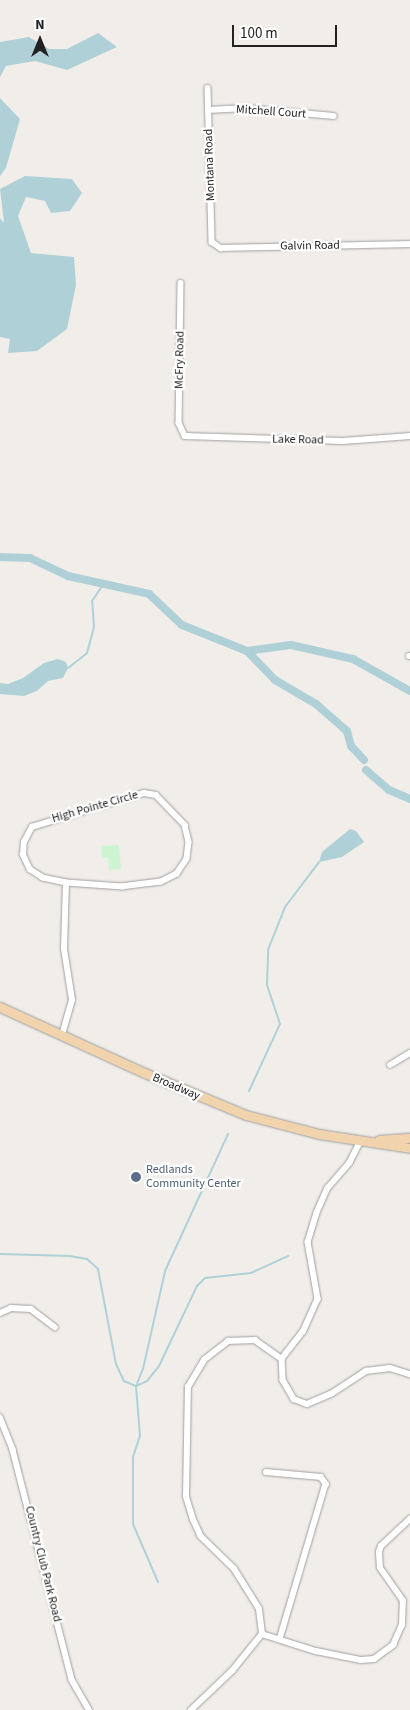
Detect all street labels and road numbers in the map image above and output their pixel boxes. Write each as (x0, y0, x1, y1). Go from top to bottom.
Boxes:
street label: Mitchell Court (236, 102, 306, 122)
street label: Montana Road (202, 129, 218, 201)
street label: Galvin Road (280, 238, 340, 254)
street label: McFry Road (172, 331, 188, 389)
street label: Lake Road (272, 432, 324, 448)
street label: High Pointe Circle (50, 788, 140, 826)
street label: Broadway (150, 1071, 202, 1103)
street label: Country Club Park Road (22, 1505, 64, 1623)

